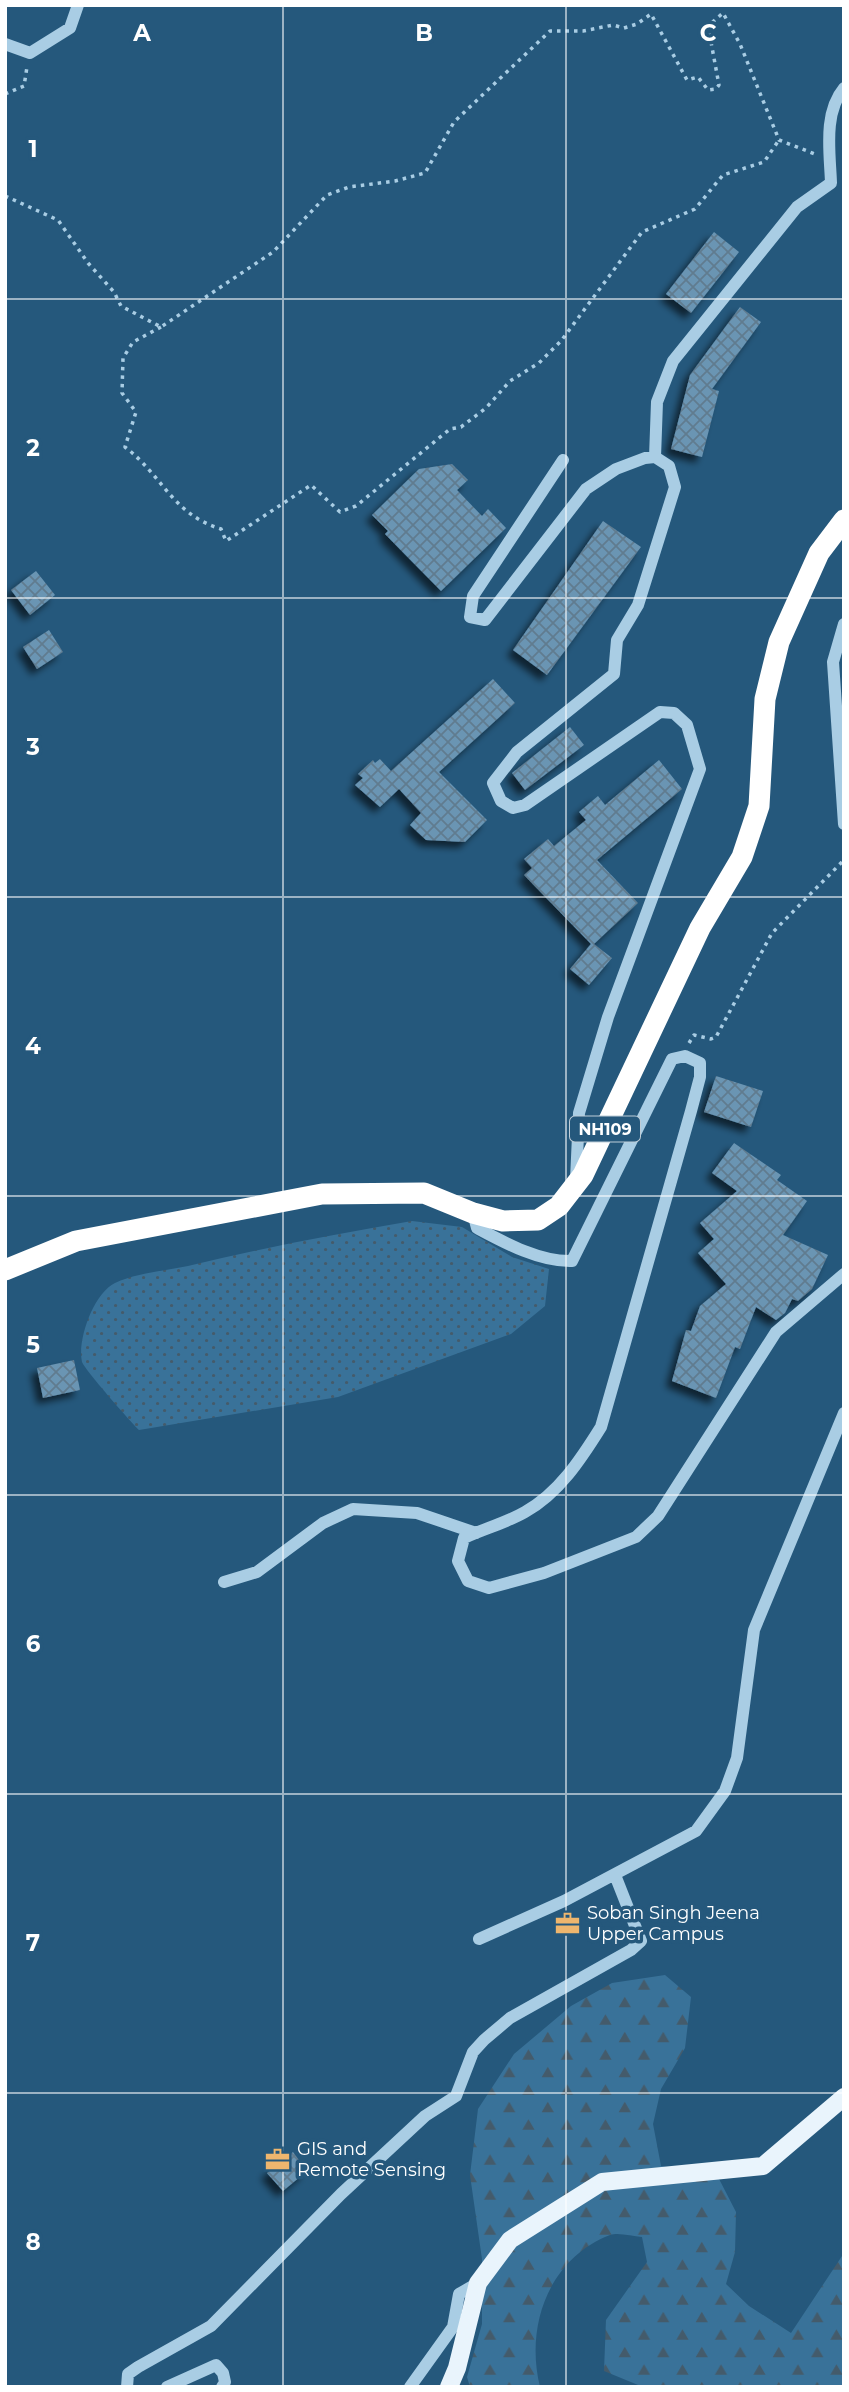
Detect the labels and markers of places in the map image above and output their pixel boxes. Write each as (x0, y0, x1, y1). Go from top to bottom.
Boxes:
place label: Soban Singh Jeena Upper Campus (587, 1902, 760, 1945)
office icon: Soban Singh Jeena Upper Campus (553, 1909, 581, 1937)
place label: GIS and Remote Sensing (297, 2138, 446, 2181)
office icon: GIS and Remote Sensing (263, 2145, 291, 2173)

